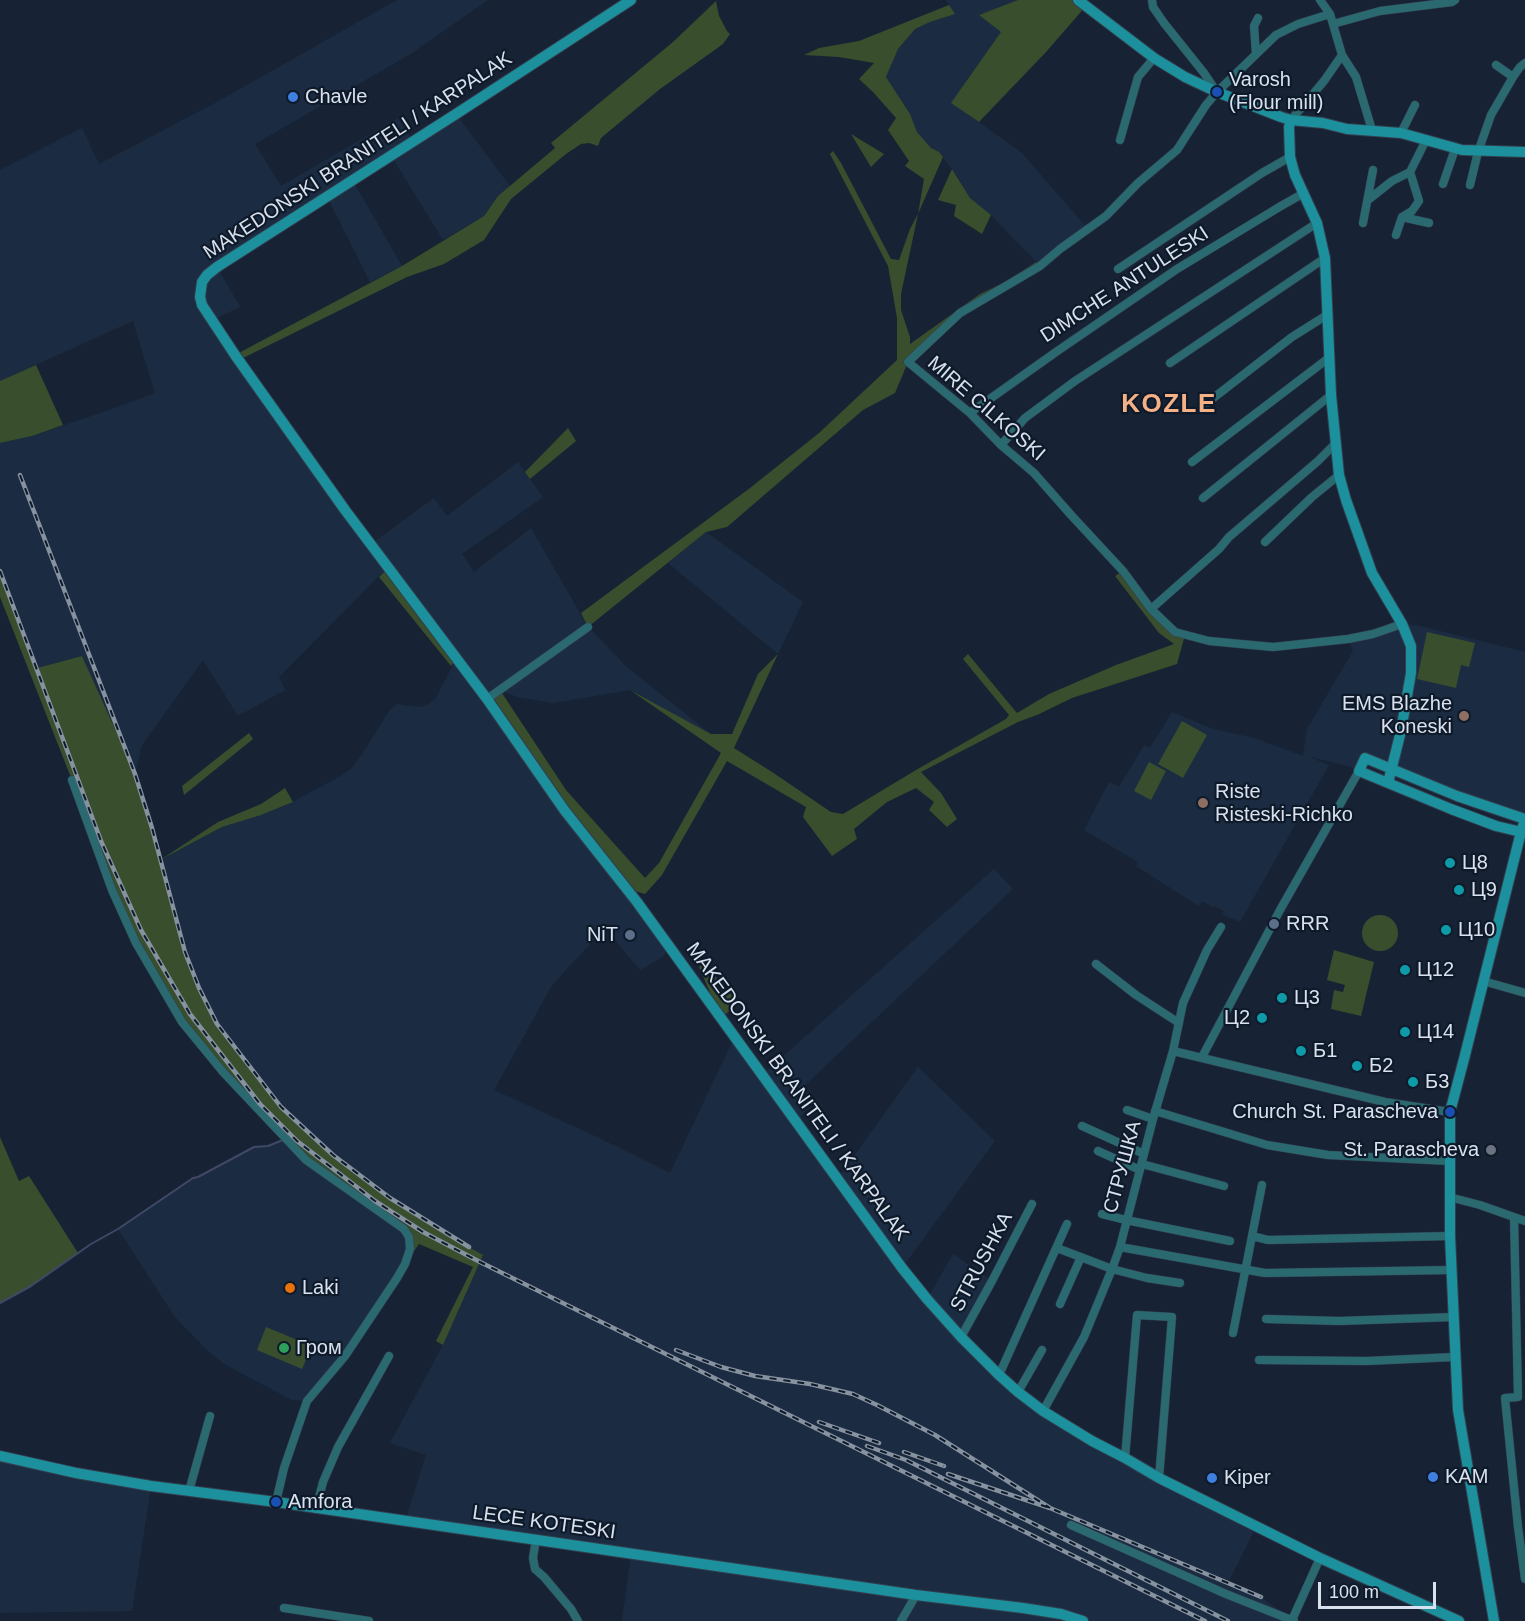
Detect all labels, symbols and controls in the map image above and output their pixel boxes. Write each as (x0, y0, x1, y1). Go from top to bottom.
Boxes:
street label: MAKEDONSKI BRANITELI / KARPALAK (199, 47, 517, 265)
place label: Varosh (Flour mill) (1229, 68, 1323, 115)
place label: Chavle (305, 85, 367, 109)
marker: Varosh (Flour mill) (1210, 85, 1224, 99)
marker: Chavle (286, 90, 300, 104)
street label: DIMCHE ANTULESKI (1036, 222, 1214, 348)
street label: MIRE CILKOSKI (922, 351, 1050, 467)
district label: KOZLE (1121, 389, 1217, 421)
place label: EMS Blazhe Koneski (1342, 692, 1452, 739)
marker: EMS Blazhe Koneski (1457, 709, 1471, 723)
place label: Riste Risteski-Richko (1215, 780, 1353, 827)
marker: Riste Risteski-Richko (1196, 796, 1210, 810)
place label: Ц8 (1462, 851, 1488, 875)
marker: Ц8 (1443, 856, 1457, 870)
place label: Ц9 (1471, 878, 1497, 902)
marker: Ц9 (1452, 883, 1466, 897)
place label: RRR (1286, 912, 1329, 936)
marker: RRR (1267, 917, 1281, 931)
place label: Ц10 (1458, 918, 1495, 942)
place label: NiT (587, 923, 618, 947)
marker: Ц10 (1439, 923, 1453, 937)
marker: NiT (623, 928, 637, 942)
street label: MAKEDONSKI BRANITELI / KARPALAK (681, 938, 913, 1246)
place label: Ц12 (1417, 958, 1454, 982)
marker: Ц12 (1398, 963, 1412, 977)
place label: Ц3 (1294, 986, 1320, 1010)
marker: Ц3 (1275, 991, 1289, 1005)
place label: Ц2 (1224, 1006, 1250, 1030)
marker: Ц2 (1255, 1011, 1269, 1025)
place label: Ц14 (1417, 1020, 1454, 1044)
marker: Ц14 (1398, 1025, 1412, 1039)
place label: Б1 (1313, 1039, 1337, 1063)
marker: Б1 (1294, 1044, 1308, 1058)
place label: Б2 (1369, 1054, 1393, 1078)
marker: Б2 (1350, 1059, 1364, 1073)
place label: Б3 (1425, 1070, 1449, 1094)
marker: Б3 (1406, 1075, 1420, 1089)
place label: Church St. Parascheva (1232, 1100, 1438, 1124)
marker: Church St. Parascheva (1443, 1105, 1457, 1119)
street label: СТРУШКА (1099, 1118, 1147, 1216)
place label: St. Parascheva (1343, 1138, 1479, 1162)
marker: St. Parascheva (1484, 1143, 1498, 1157)
street label: STRUSHKA (946, 1208, 1018, 1316)
place label: Laki (302, 1276, 339, 1300)
marker: Laki (283, 1281, 297, 1295)
place label: Гром (296, 1336, 342, 1360)
marker: Гром (277, 1341, 291, 1355)
place label: KAM (1445, 1465, 1488, 1489)
place label: Kiper (1224, 1466, 1271, 1490)
marker: KAM (1426, 1470, 1440, 1484)
marker: Kiper (1205, 1471, 1219, 1485)
place label: Amfora (288, 1490, 352, 1514)
marker: Amfora (269, 1495, 283, 1509)
street label: LECE KOTESKI (471, 1501, 617, 1545)
scale bar (1321, 1570, 1440, 1608)
text: 100 m (1329, 1582, 1379, 1602)

